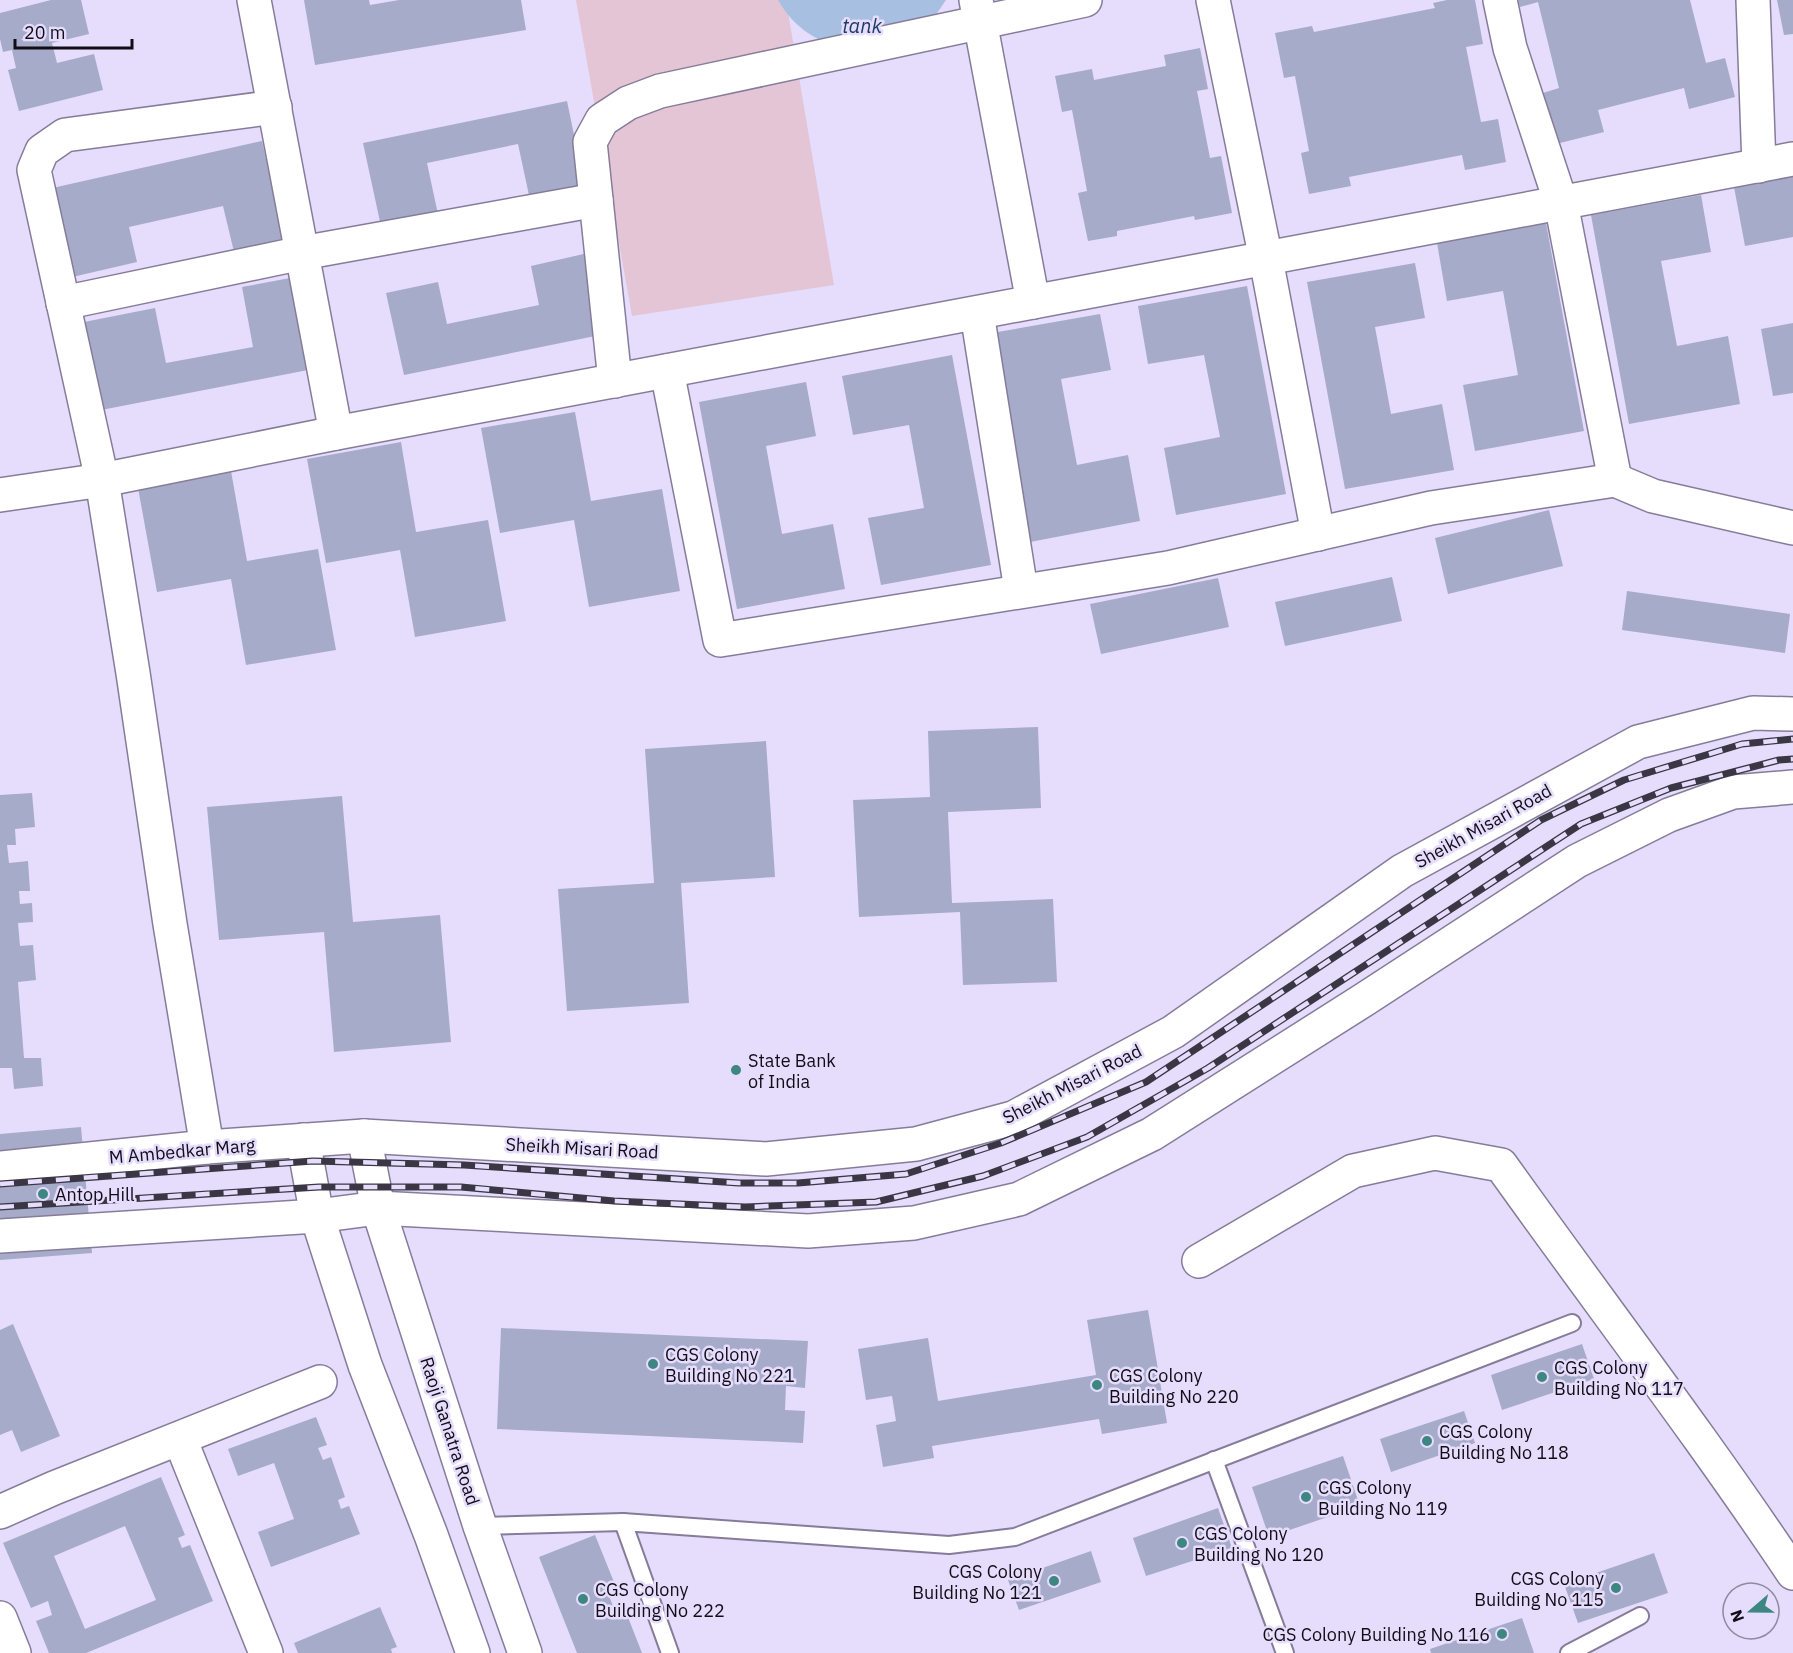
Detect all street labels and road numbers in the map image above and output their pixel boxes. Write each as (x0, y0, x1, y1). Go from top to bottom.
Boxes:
street label: Sheikh Misari Road (1410, 779, 1556, 873)
street label: Sheikh Misari Road (998, 1039, 1146, 1129)
street label: M Ambedkar Marg (108, 1133, 257, 1169)
street label: Sheikh Misari Road (505, 1133, 659, 1163)
street label: Raoji Ganatra Road (415, 1354, 485, 1508)

